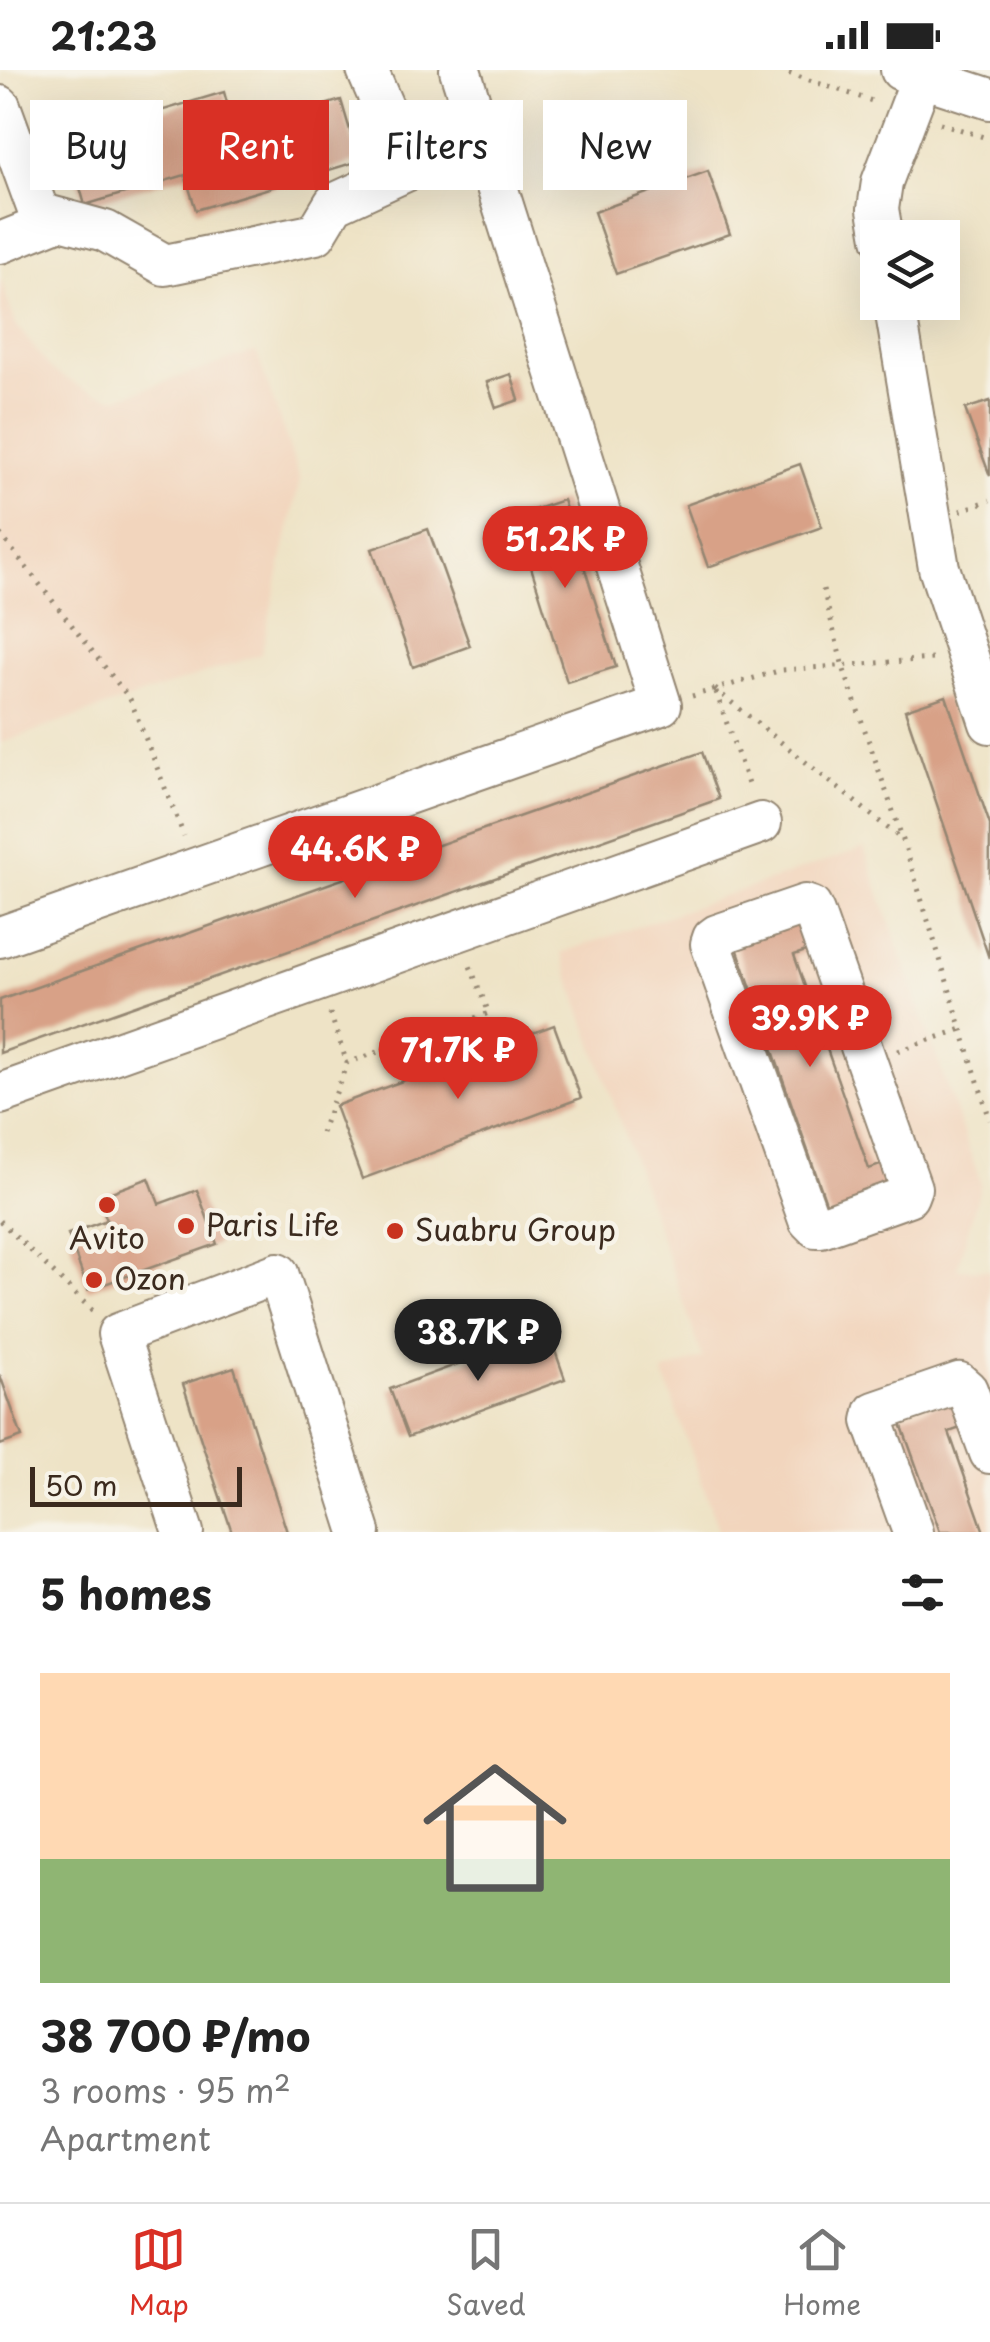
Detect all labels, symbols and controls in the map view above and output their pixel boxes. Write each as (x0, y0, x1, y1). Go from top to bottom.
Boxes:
text: 21:23 (50, 7, 157, 64)
chip: Buy (30, 100, 163, 190)
chip: Rent (183, 100, 329, 190)
chip: Filters (349, 100, 523, 190)
chip: New (543, 100, 687, 190)
map controls (860, 220, 960, 320)
button: layers (860, 220, 960, 320)
pin: 51.2K ₽ (473, 506, 657, 591)
text: 51.2K ₽ (505, 514, 625, 562)
pin: 44.6K ₽ (263, 816, 447, 901)
text: 44.6K ₽ (290, 824, 420, 872)
pin: 39.9K ₽ (718, 985, 902, 1070)
text: 39.9K ₽ (751, 993, 869, 1041)
pin: 71.7K ₽ (366, 1017, 550, 1102)
text: 71.7K ₽ (401, 1025, 515, 1073)
marker: Avito (96, 1194, 118, 1216)
place label: Paris Life (206, 1201, 339, 1246)
place label: Suabru Group (415, 1206, 616, 1251)
place label: Avito (69, 1214, 145, 1259)
marker: Paris Life (175, 1215, 197, 1237)
marker: Suabru Group (384, 1220, 406, 1242)
place label: Ozon (114, 1255, 186, 1300)
marker: Ozon (83, 1269, 105, 1291)
pin: 38.7K ₽ (386, 1299, 570, 1384)
text: 38.7K ₽ (416, 1307, 540, 1355)
scale bar (30, 1462, 242, 1506)
text: 50 m (45, 1463, 118, 1506)
text: 5 homes (40, 1561, 212, 1624)
icon: filters (895, 1565, 950, 1620)
icon: home (405, 1738, 585, 1918)
text: 38 700 ₽/mo (40, 2003, 311, 2066)
text: 3 rooms · 95 m² (40, 2066, 291, 2114)
text: Apartment (40, 2114, 211, 2162)
tab: Map (129, 2222, 189, 2325)
tab: Saved (446, 2222, 526, 2325)
tab: Home (783, 2222, 861, 2325)

